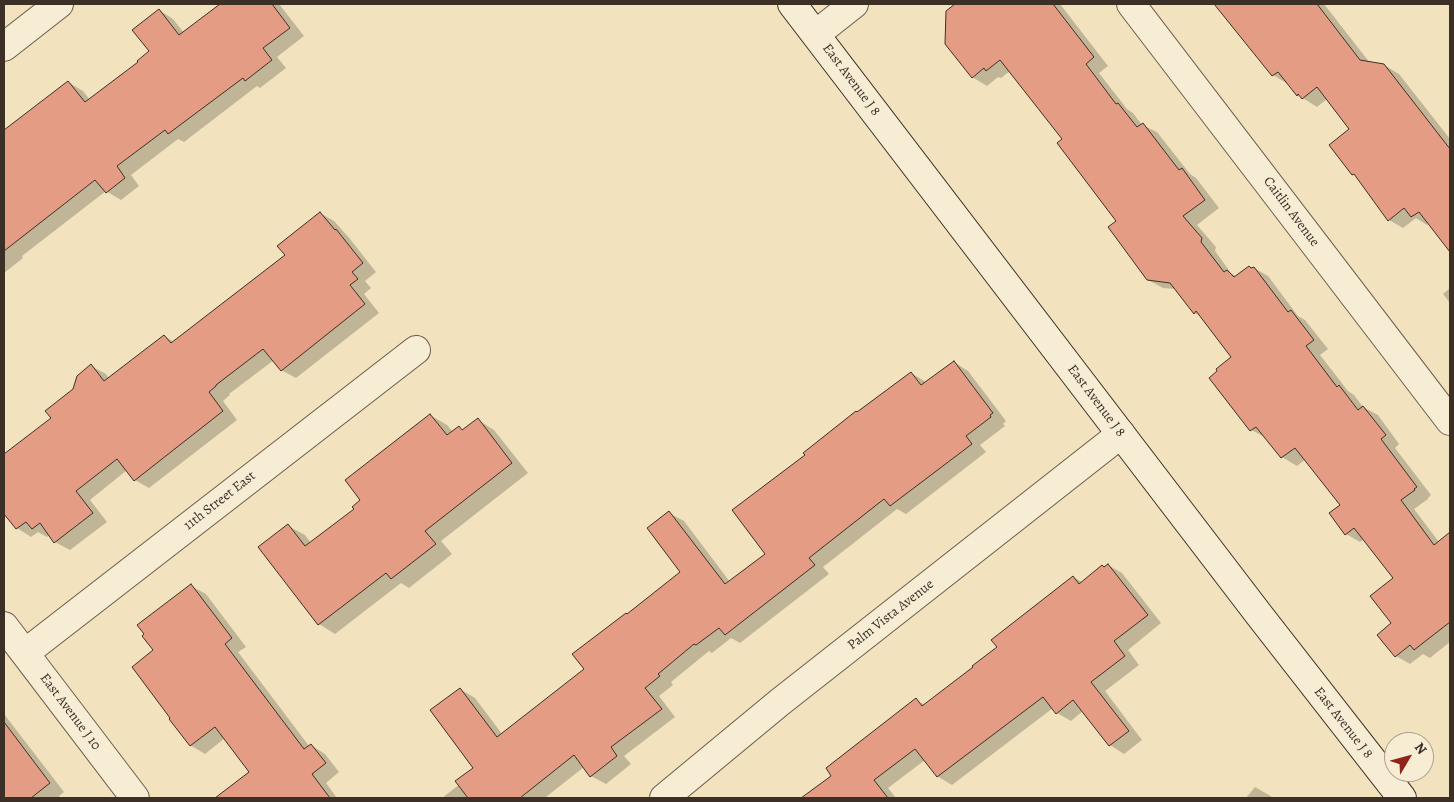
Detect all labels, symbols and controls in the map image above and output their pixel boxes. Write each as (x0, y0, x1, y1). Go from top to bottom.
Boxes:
street label: East Avenue J 8 (818, 41, 884, 119)
street label: Caitlin Avenue (1259, 174, 1323, 250)
street label: East Avenue J 8 (1063, 362, 1129, 440)
street label: 11th Street East (181, 468, 259, 534)
street label: Palm Vista Avenue (844, 576, 938, 654)
street label: East Avenue J 10 (36, 670, 104, 754)
street label: East Avenue J 8 (1310, 684, 1376, 762)
north arrow (1384, 732, 1434, 782)
text: N (1410, 738, 1431, 758)

